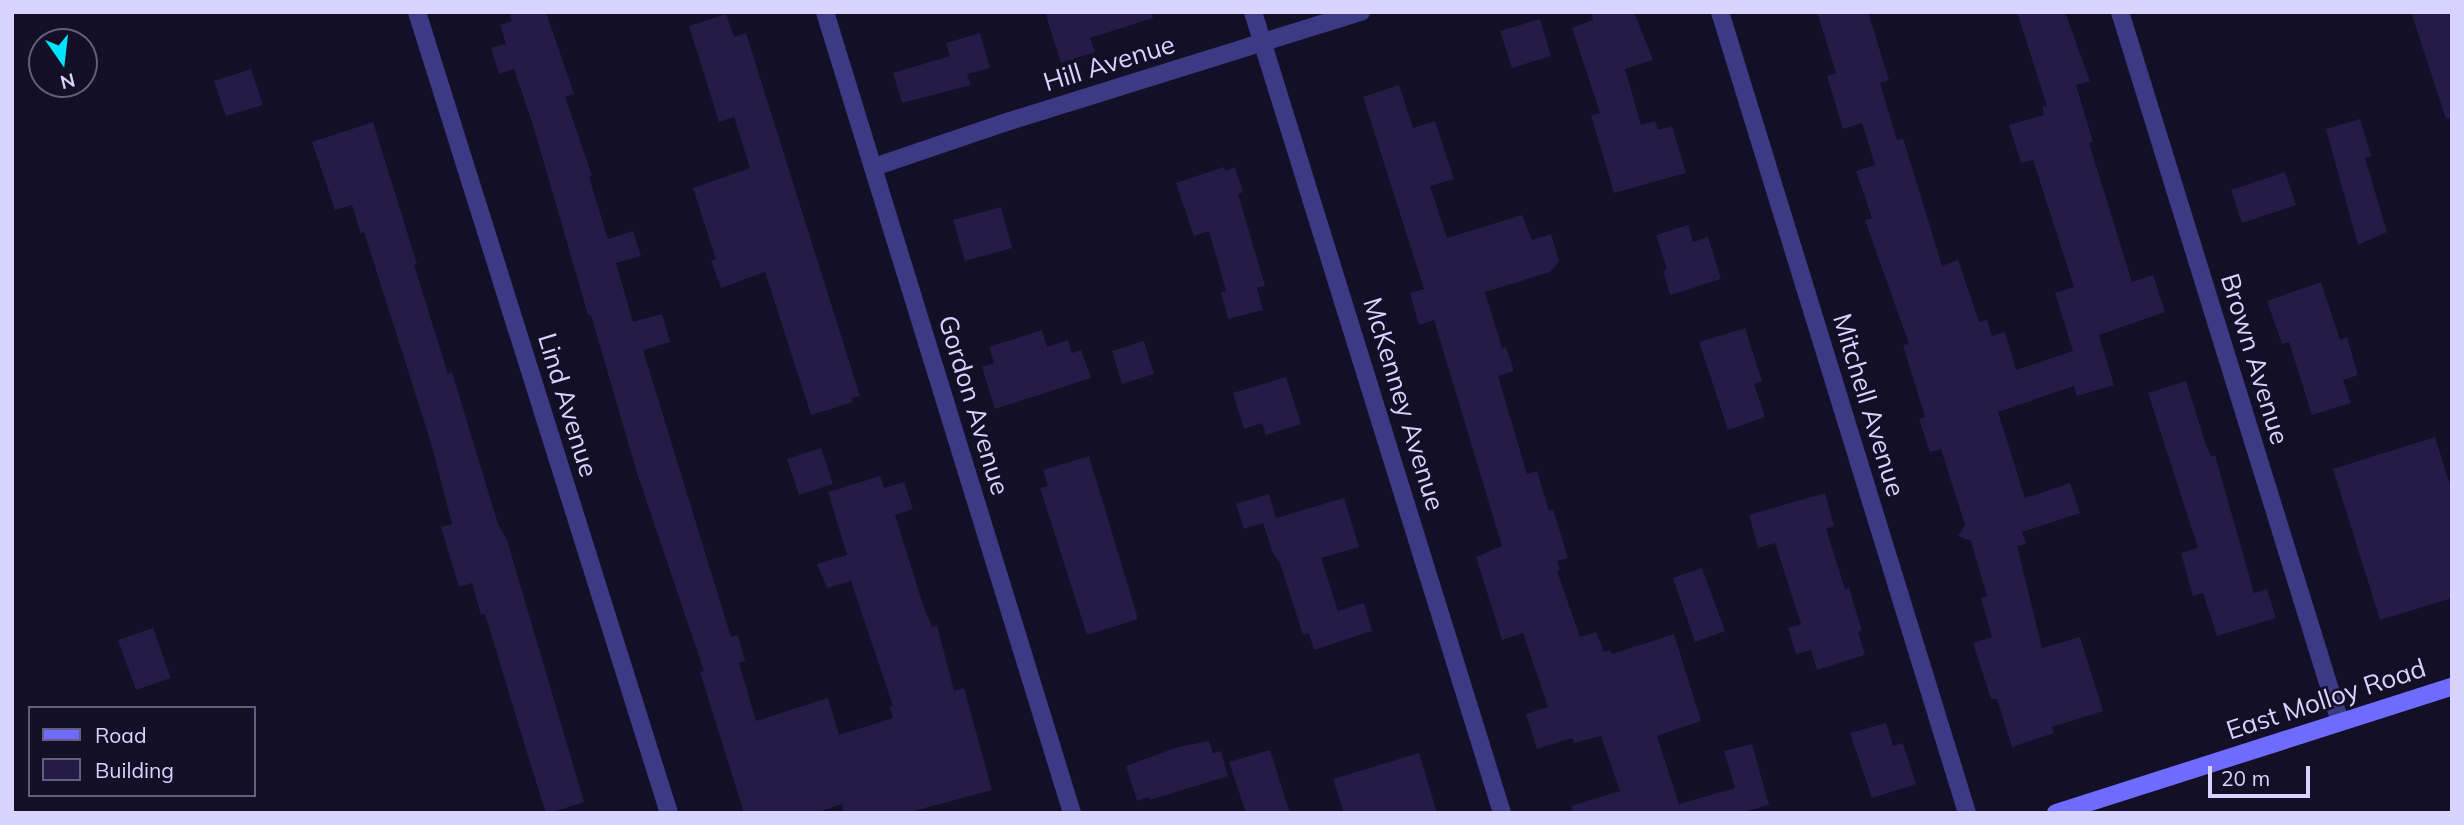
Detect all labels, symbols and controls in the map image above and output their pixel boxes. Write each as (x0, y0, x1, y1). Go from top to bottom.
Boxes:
north arrow (28, 28, 98, 98)
street label: Hill Avenue (1039, 28, 1179, 98)
text: N (58, 68, 77, 95)
street label: Brown Avenue (2214, 270, 2296, 448)
street label: McKenney Avenue (1357, 294, 1451, 514)
street label: Mitchell Avenue (1826, 310, 1912, 500)
street label: Gordon Avenue (932, 311, 1016, 499)
street label: Lind Avenue (531, 329, 605, 481)
street label: East Molloy Road (2222, 652, 2430, 746)
legend (28, 706, 256, 797)
text: Road (95, 722, 146, 748)
scale bar (2212, 752, 2314, 796)
text: Building (95, 757, 174, 783)
text: 20 m (2221, 765, 2270, 791)

